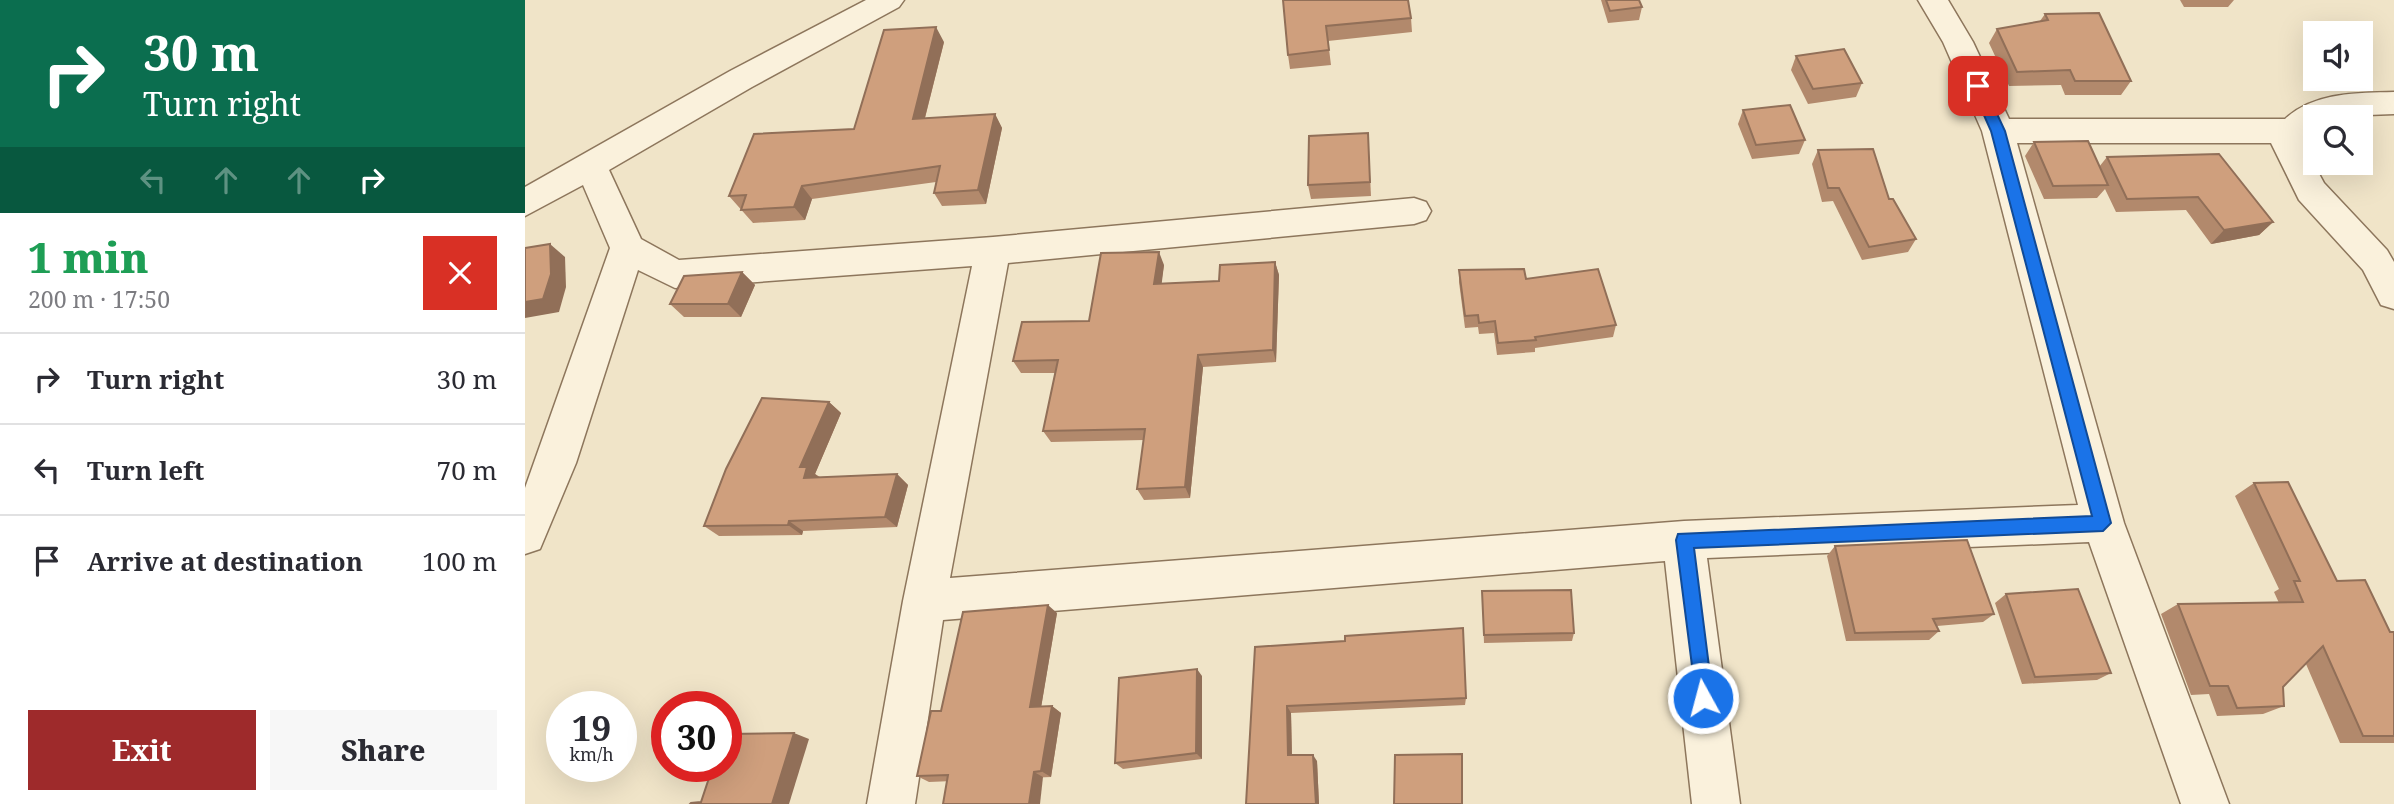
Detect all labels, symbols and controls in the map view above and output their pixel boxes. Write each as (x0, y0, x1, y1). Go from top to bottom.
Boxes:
text: 30 m (143, 19, 259, 85)
map controls (2303, 21, 2373, 175)
button: sound (2303, 21, 2373, 91)
icon: right (28, 28, 119, 119)
pin (1948, 56, 2008, 116)
icon: arrive (1959, 67, 1997, 105)
text: Turn right (143, 82, 301, 125)
button: search (2303, 105, 2373, 175)
icon: left (134, 161, 172, 199)
icon: ahead (207, 161, 245, 199)
icon: ahead (280, 161, 318, 199)
icon: right (353, 161, 391, 199)
text: 1 min (28, 228, 149, 285)
button: close (423, 236, 497, 310)
text: 200 m · 17:50 (28, 283, 170, 315)
icon: right (28, 360, 66, 398)
text: Turn right (87, 361, 224, 397)
text: 30 m (437, 361, 497, 397)
icon: left (28, 451, 66, 489)
text: Turn left (87, 452, 204, 488)
text: 70 m (437, 452, 497, 488)
icon: arrive (28, 542, 66, 580)
text: Arrive at destination (87, 543, 363, 579)
text: 100 m (422, 543, 497, 579)
position arrow (1666, 661, 1740, 735)
speed limit sign: 30 (651, 691, 742, 782)
text: 19 (572, 704, 611, 751)
button: Exit (28, 710, 256, 790)
button: Share (270, 710, 497, 790)
text: km/h (569, 742, 614, 766)

